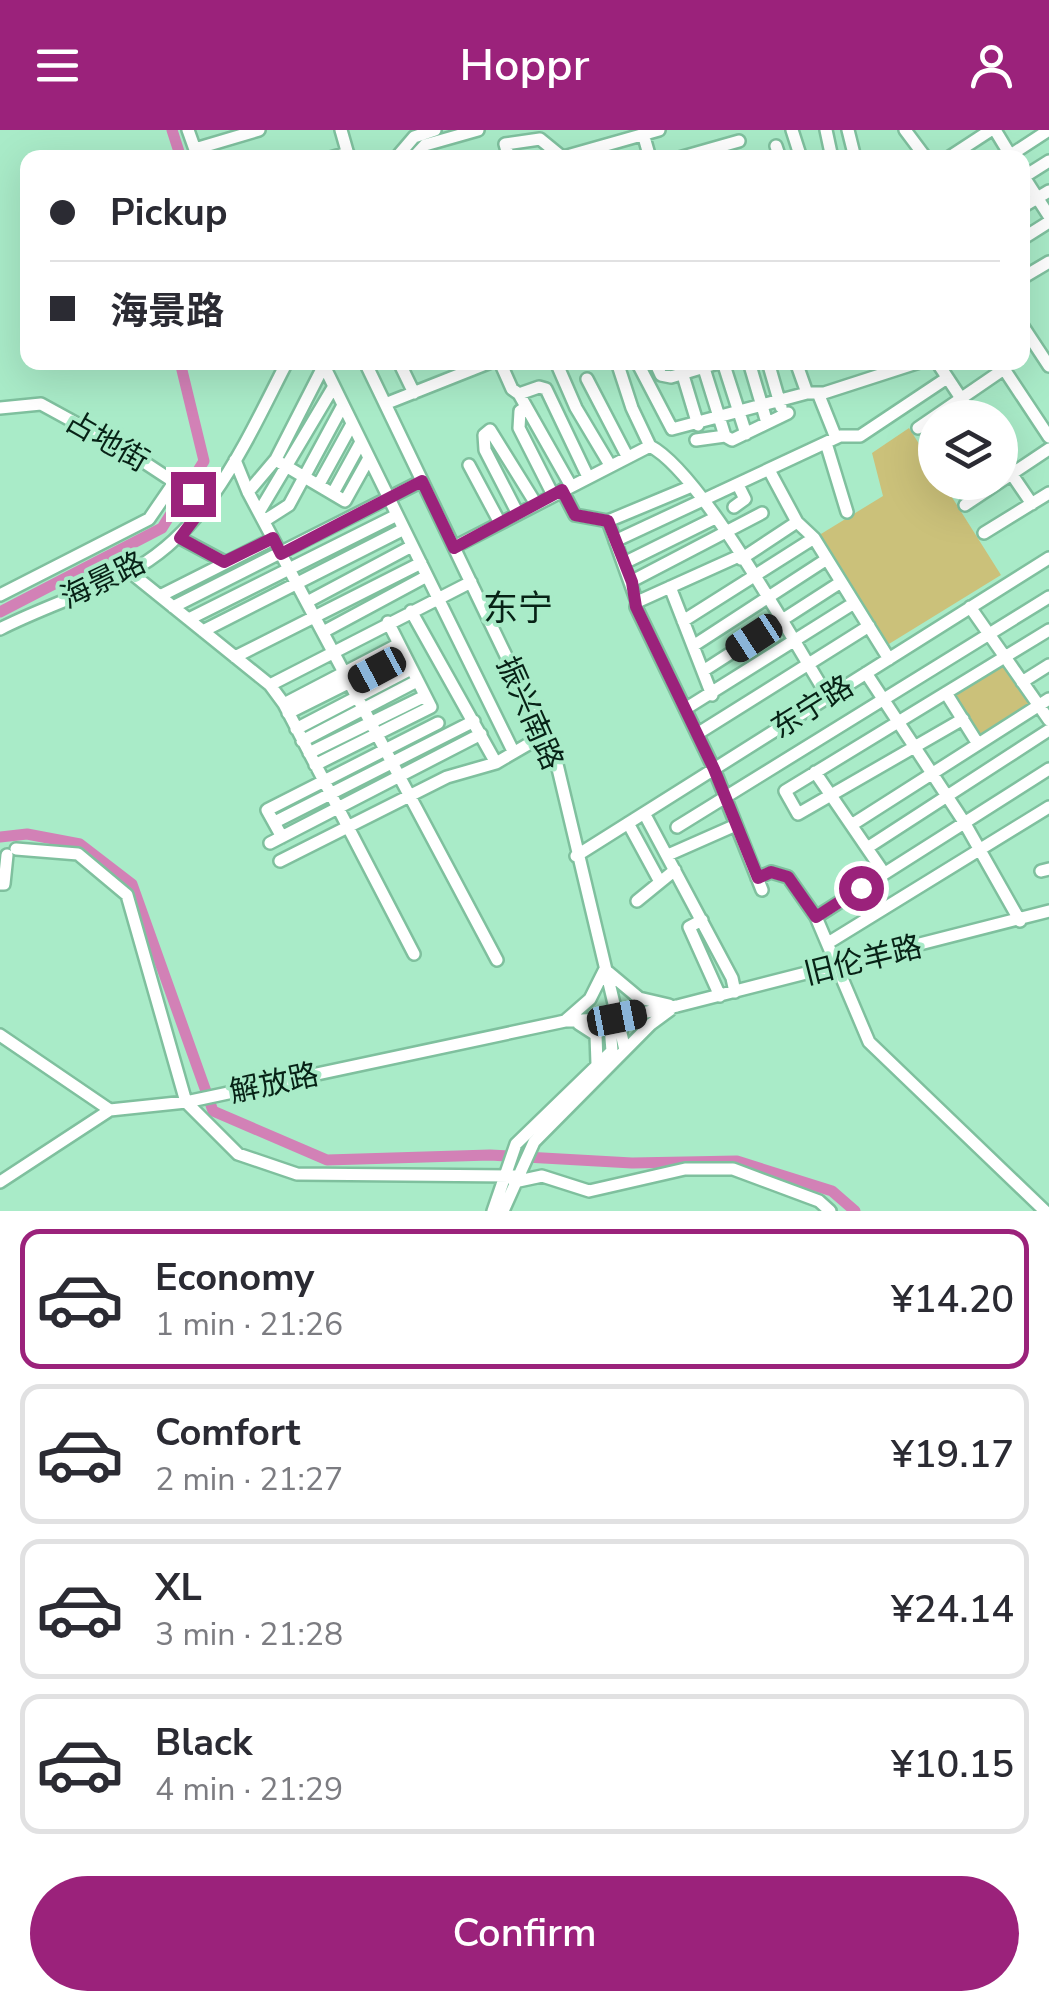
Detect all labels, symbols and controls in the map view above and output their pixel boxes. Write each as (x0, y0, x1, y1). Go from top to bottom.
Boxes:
text: Hoppr (460, 35, 589, 96)
icon: menu (30, 38, 85, 93)
icon: person (964, 38, 1019, 93)
text: Pickup (110, 187, 228, 238)
text: 海景路 (110, 286, 224, 337)
map controls (918, 400, 1018, 500)
button: layers (918, 400, 1018, 500)
street label: 占地街 (58, 401, 156, 482)
route end (171, 472, 216, 517)
street label: 海景路 (54, 542, 153, 619)
district label: 东宁 (483, 585, 553, 632)
car (721, 609, 787, 667)
car (343, 643, 411, 697)
street label: 振兴南路 (486, 650, 573, 776)
street label: 东宁路 (763, 666, 861, 749)
route start (839, 866, 884, 911)
street label: 旧伦羊路 (800, 926, 926, 995)
car (585, 998, 649, 1038)
street label: 解放路 (226, 1054, 322, 1113)
text: Economy (155, 1252, 314, 1303)
icon: car (35, 1254, 125, 1344)
text: ¥14.20 (891, 1274, 1014, 1325)
text: 1 min · 21:26 (155, 1303, 343, 1346)
text: Comfort (155, 1407, 300, 1458)
icon: car (35, 1409, 125, 1499)
text: ¥19.17 (891, 1429, 1014, 1480)
text: 2 min · 21:27 (155, 1458, 343, 1501)
text: XL (155, 1562, 202, 1613)
icon: car (35, 1564, 125, 1654)
text: ¥24.14 (891, 1584, 1014, 1635)
text: 3 min · 21:28 (155, 1613, 343, 1656)
text: Black (155, 1717, 252, 1768)
icon: car (35, 1719, 125, 1809)
text: ¥10.15 (891, 1739, 1014, 1790)
text: 4 min · 21:29 (155, 1768, 343, 1811)
button: Confirm (30, 1876, 1019, 1991)

